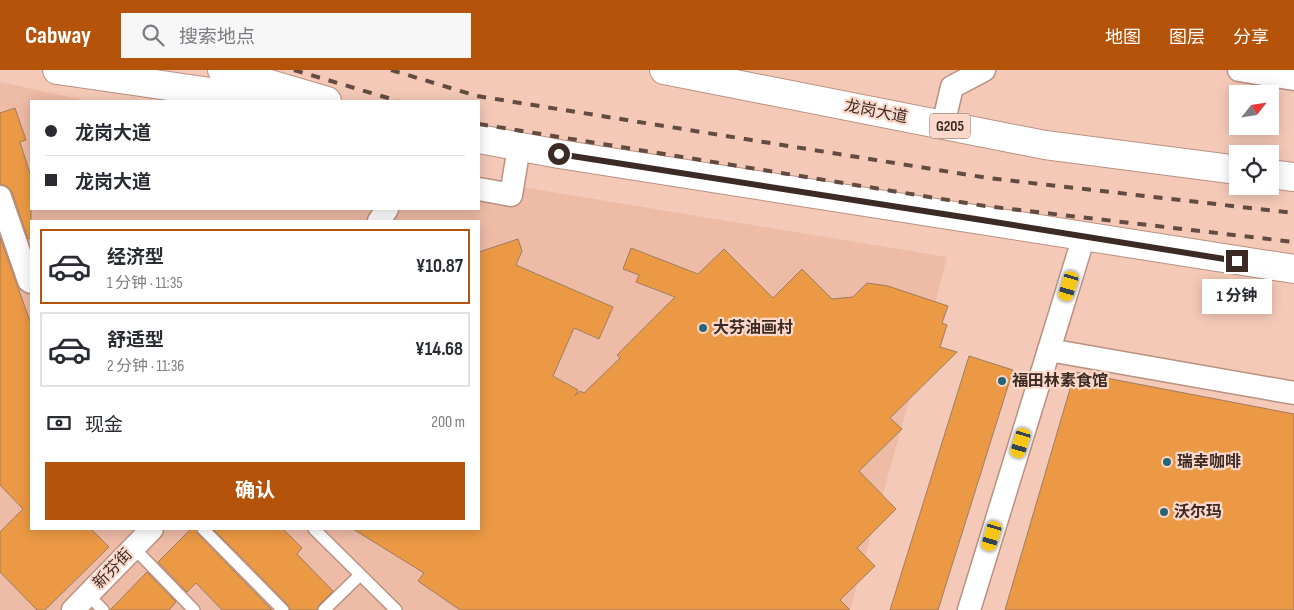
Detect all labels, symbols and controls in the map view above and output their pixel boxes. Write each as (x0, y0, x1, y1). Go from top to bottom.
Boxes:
search box (121, 13, 471, 58)
text: Cabway (25, 21, 91, 50)
icon: search (139, 21, 167, 49)
text: 搜索地点 (179, 26, 255, 49)
text: 地图 (1105, 27, 1141, 48)
text: 图层 (1169, 27, 1205, 48)
text: 分享 (1233, 27, 1269, 48)
north arrow (1229, 85, 1279, 135)
map controls (1229, 85, 1279, 195)
street label: 龙岗大道 (843, 97, 909, 127)
road number: G205 (930, 114, 970, 138)
text: 龙岗大道 (75, 122, 151, 145)
route start (548, 143, 570, 165)
button: locate (1229, 145, 1279, 195)
text: 龙岗大道 (75, 171, 151, 194)
icon: car (47, 244, 92, 289)
text: 经济型 (107, 246, 164, 269)
route end (1226, 250, 1248, 272)
text: ¥10.87 (416, 255, 463, 278)
car (1057, 269, 1080, 303)
text: 1 分钟 · 11:35 (107, 274, 183, 293)
callout: 1 分钟 (1202, 278, 1272, 314)
text: 1 分钟 (1217, 287, 1257, 306)
place label: 大芬油画村 (713, 318, 793, 338)
marker: 大芬油画村 (697, 322, 709, 334)
icon: car (47, 327, 92, 372)
text: 舒适型 (107, 329, 164, 352)
text: ¥14.68 (415, 338, 463, 361)
text: 2 分钟 · 11:36 (107, 357, 184, 376)
place label: 福田林素食馆 (1012, 372, 1108, 391)
marker: 福田林素食馆 (996, 375, 1008, 387)
icon: cash (45, 409, 73, 437)
text: 200 m (431, 413, 465, 432)
text: 现金 (85, 414, 123, 437)
car (1009, 426, 1032, 460)
place label: 瑞幸咖啡 (1177, 453, 1241, 472)
marker: 瑞幸咖啡 (1161, 456, 1173, 468)
button: 确认 (45, 462, 465, 520)
place label: 沃尔玛 (1174, 503, 1222, 522)
marker: 沃尔玛 (1158, 506, 1170, 518)
car (980, 519, 1003, 553)
street label: 新芬街 (89, 545, 137, 593)

